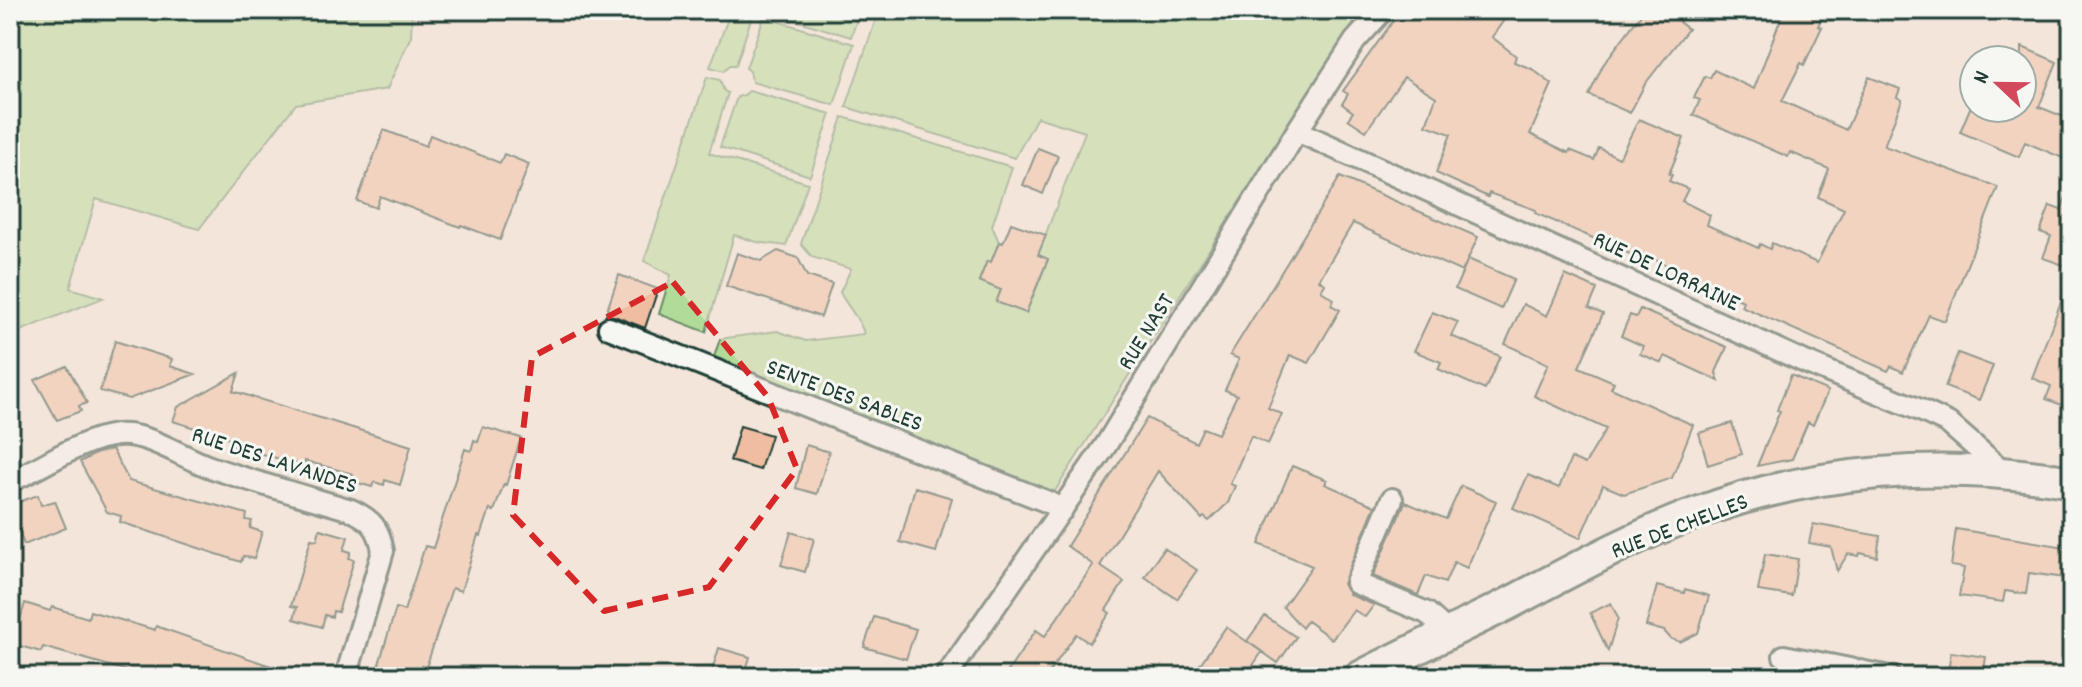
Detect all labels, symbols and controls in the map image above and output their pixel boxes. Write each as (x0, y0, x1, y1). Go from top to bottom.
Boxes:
north arrow (1958, 44, 2038, 124)
text: N (1966, 67, 1999, 89)
street label: RUE DE LORRAINE (1587, 224, 1745, 322)
street label: RUE NAST (1111, 287, 1185, 378)
street label: SENTE DES SABLES (761, 351, 927, 442)
street label: RUE DES LAVANDES (187, 419, 361, 505)
street label: RUE DE CHELLES (1606, 486, 1754, 570)

